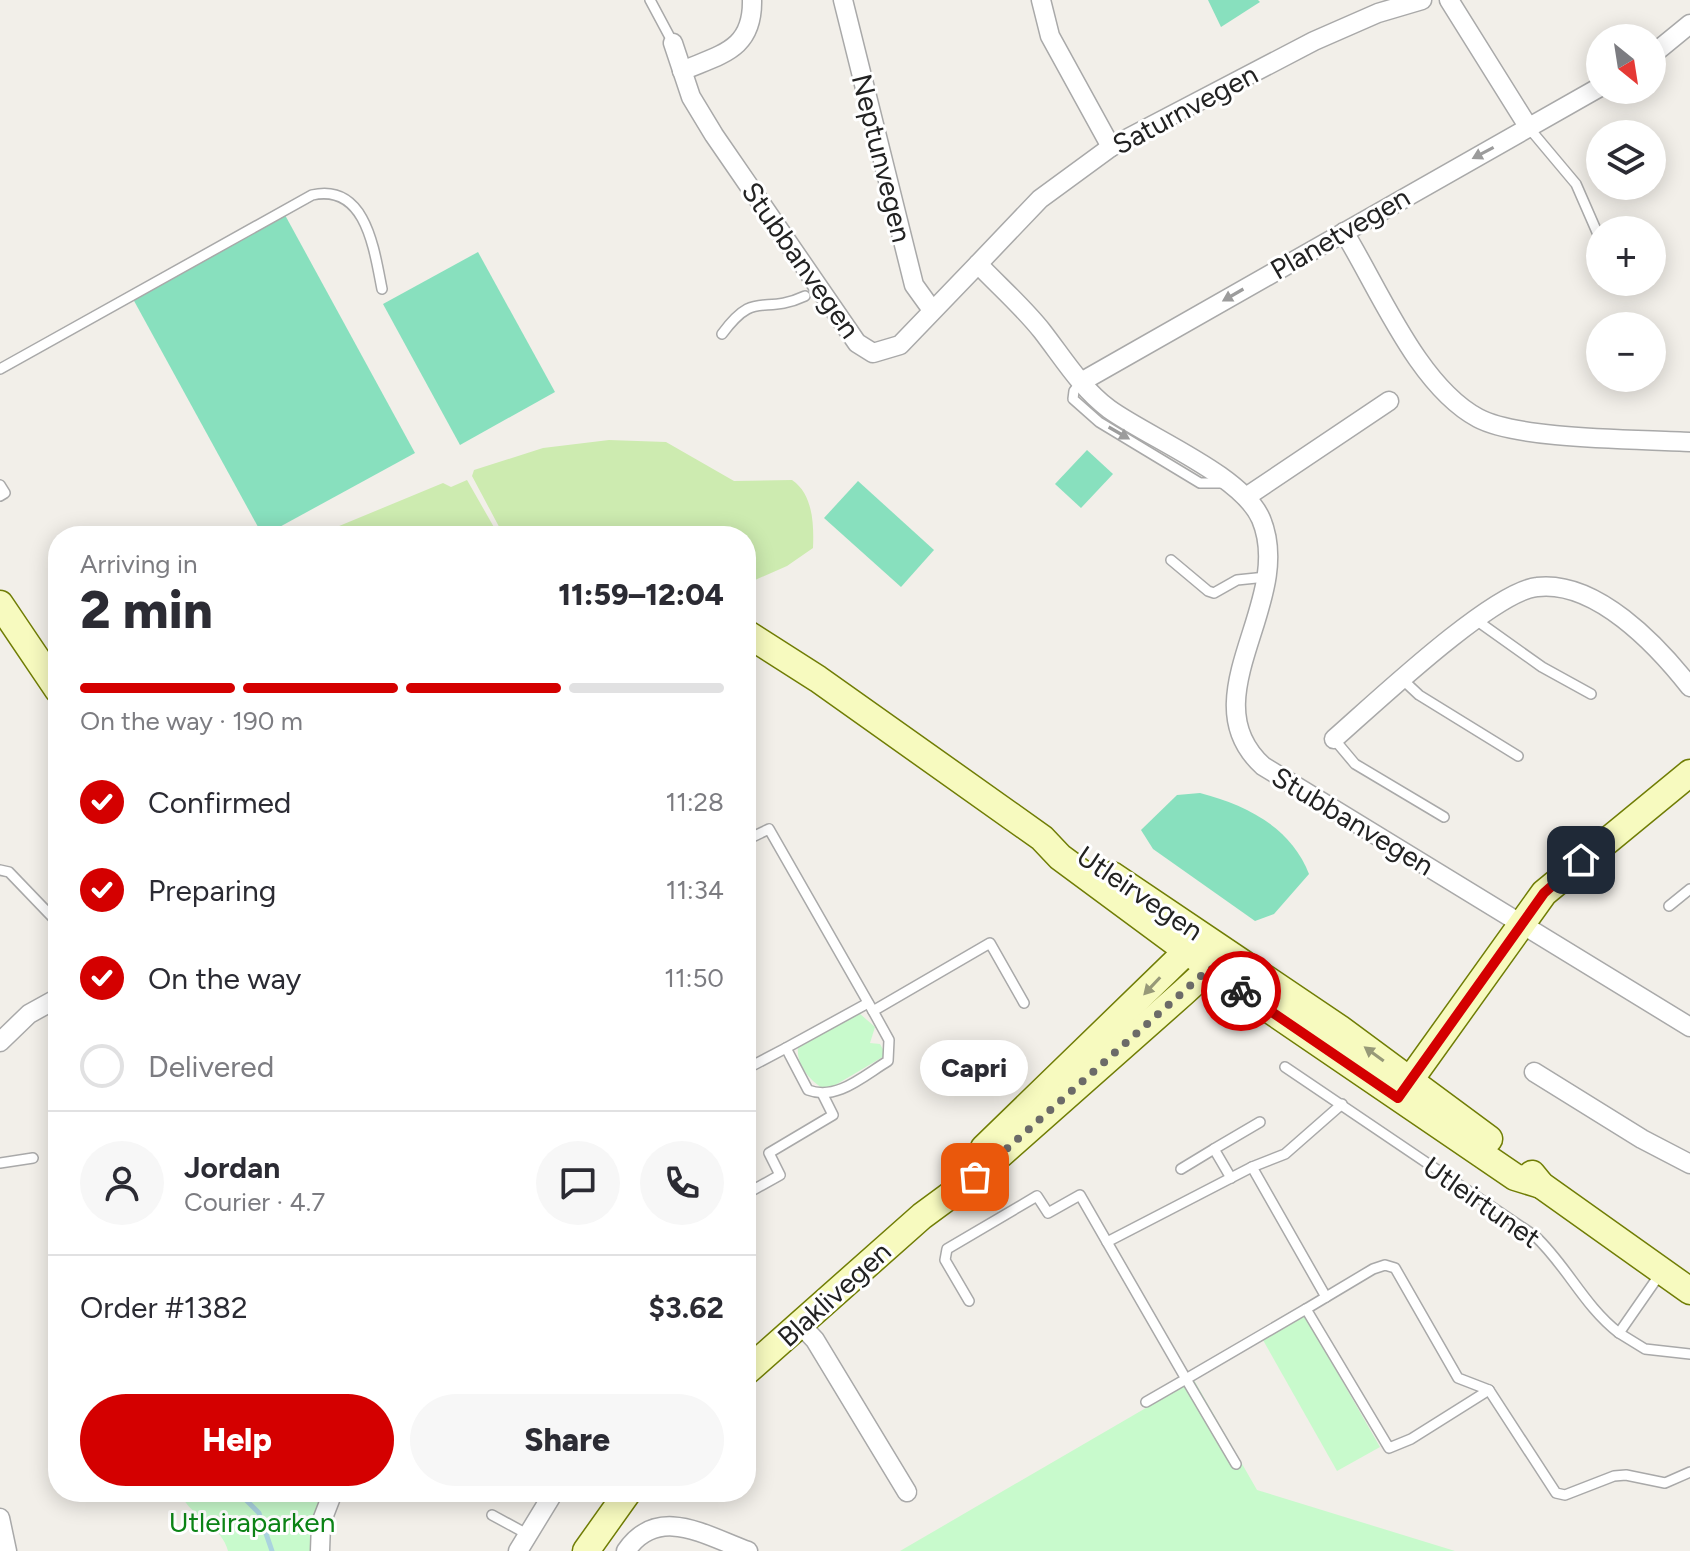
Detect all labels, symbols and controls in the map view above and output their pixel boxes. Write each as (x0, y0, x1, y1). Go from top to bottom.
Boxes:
north arrow (1586, 24, 1666, 104)
map controls (1586, 24, 1666, 392)
street label: Saturnvegen (1107, 57, 1263, 161)
street label: Neptunvegen (845, 70, 919, 246)
button: layers (1586, 120, 1666, 200)
one-way arrow (1472, 146, 1495, 160)
street label: Stubbanvegen (735, 175, 867, 345)
street label: Planetvegen (1264, 180, 1416, 286)
button: + (1586, 216, 1666, 296)
one-way arrow (1222, 288, 1244, 302)
button: − (1586, 312, 1666, 392)
one-way arrow (1108, 426, 1130, 440)
text: Arriving in (80, 548, 198, 580)
text: 11:59–12:04 (558, 576, 724, 613)
text: 2 min (80, 579, 213, 641)
text: On the way · 190 m (80, 705, 303, 737)
street label: Stubbanvegen (1266, 759, 1440, 883)
icon: check (80, 780, 124, 824)
text: Confirmed (148, 784, 291, 821)
text: 11:28 (665, 786, 724, 818)
pin (1547, 826, 1615, 894)
street label: Utleirvegen (1071, 838, 1209, 948)
icon: home (1559, 838, 1603, 882)
icon: check (80, 868, 124, 912)
text: Preparing (148, 872, 276, 909)
text: 11:34 (666, 874, 724, 906)
courier (1201, 951, 1281, 1031)
icon: check (80, 956, 124, 1000)
text: On the way (148, 960, 301, 997)
text: 11:50 (664, 962, 724, 994)
icon: bike (1219, 969, 1263, 1013)
one-way arrow (1143, 976, 1162, 995)
callout: Capri (921, 1041, 1029, 1097)
one-way arrow (1364, 1047, 1384, 1063)
text: Delivered (148, 1048, 274, 1085)
text: Capri (941, 1052, 1007, 1084)
button: person (80, 1141, 164, 1225)
button: chat (536, 1141, 620, 1225)
button: phone (640, 1141, 724, 1225)
pin (941, 1143, 1009, 1211)
text: Jordan (184, 1149, 280, 1186)
street label: Utleirtunet (1417, 1149, 1547, 1255)
icon: bag (953, 1155, 997, 1199)
text: Courier · 4.7 (184, 1186, 325, 1218)
street label: Blaklivegen (770, 1234, 898, 1354)
text: Order #1382 (80, 1289, 248, 1326)
text: $3.62 (648, 1289, 724, 1326)
button: Help (80, 1394, 394, 1486)
button: Share (410, 1394, 724, 1486)
park label: Utleiraparken (169, 1505, 335, 1539)

